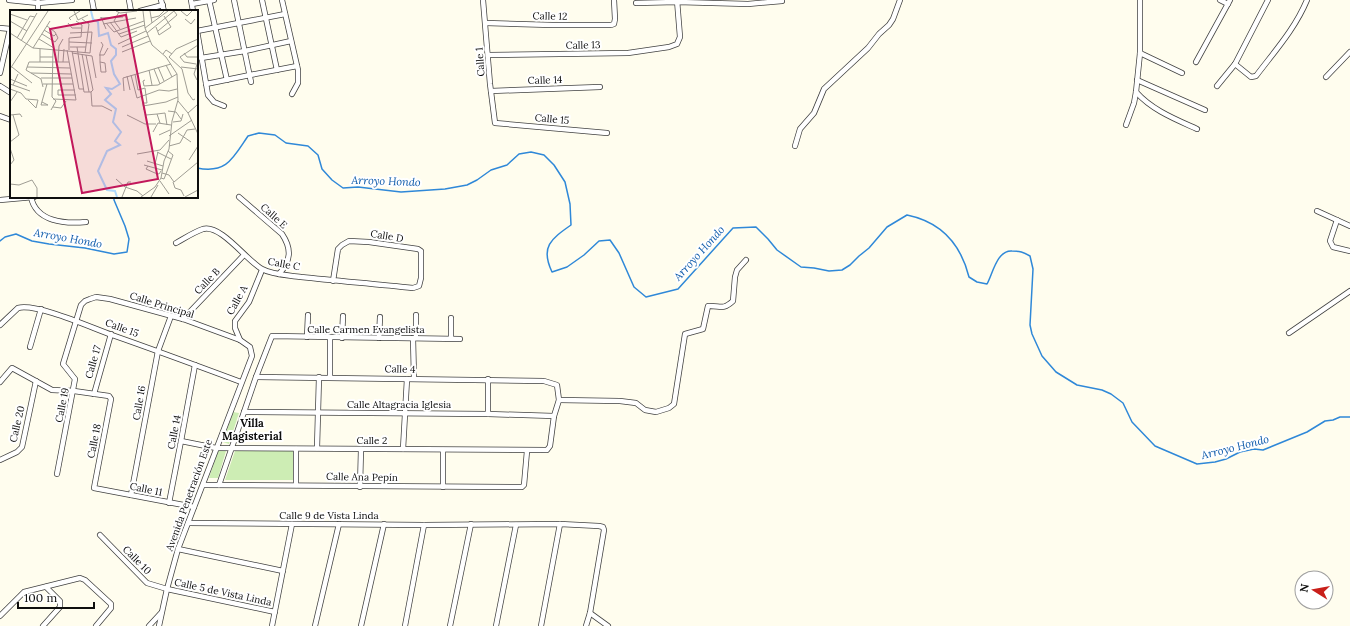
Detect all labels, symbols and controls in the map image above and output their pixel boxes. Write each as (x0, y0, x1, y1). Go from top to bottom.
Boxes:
street label: Calle 12 (533, 9, 567, 23)
inset map (10, 10, 198, 198)
street label: Calle 13 (565, 38, 601, 52)
street label: Calle 1 (472, 47, 488, 77)
street label: Calle 14 (527, 73, 563, 87)
street label: Calle 15 (534, 111, 570, 127)
water label: Arroyo Hondo (350, 173, 421, 189)
street label: Calle E (258, 201, 290, 231)
water label: Arroyo Hondo (670, 222, 728, 284)
water label: Arroyo Hondo (32, 225, 104, 251)
street label: Calle D (370, 227, 404, 245)
street label: Calle C (267, 255, 301, 273)
street label: Calle B (191, 265, 223, 297)
street label: Calle A (224, 282, 251, 317)
street label: Calle Principal (128, 289, 196, 321)
street label: Calle 15 (103, 316, 141, 340)
street label: Calle Carmen Evangelista (307, 323, 425, 336)
street label: Calle 17 (82, 344, 104, 380)
street label: Calle 4 (384, 362, 416, 376)
street label: Calle 16 (130, 384, 148, 421)
street label: Calle 19 (52, 386, 72, 423)
street label: Calle Altagracia Iglesia (347, 398, 451, 411)
street label: Calle 20 (6, 404, 28, 444)
street label: Calle 14 (164, 413, 184, 450)
district label: Villa Magisterial (222, 416, 283, 443)
street label: Calle 18 (84, 422, 104, 459)
water label: Arroyo Hondo (1199, 432, 1271, 462)
street label: Calle 2 (356, 434, 388, 447)
street label: Avenida Penetración Este (162, 437, 215, 554)
street label: Calle Ana Pepín (326, 470, 398, 484)
street label: Calle 11 (129, 479, 164, 499)
street label: Calle 9 de Vista Linda (279, 509, 379, 522)
street label: Calle 10 (120, 543, 154, 577)
north arrow (1294, 570, 1334, 610)
street label: Calle 5 de Vista Linda (173, 575, 273, 609)
text: N (1296, 582, 1312, 594)
scale bar (18, 584, 94, 610)
text: 100 m (24, 590, 57, 605)

